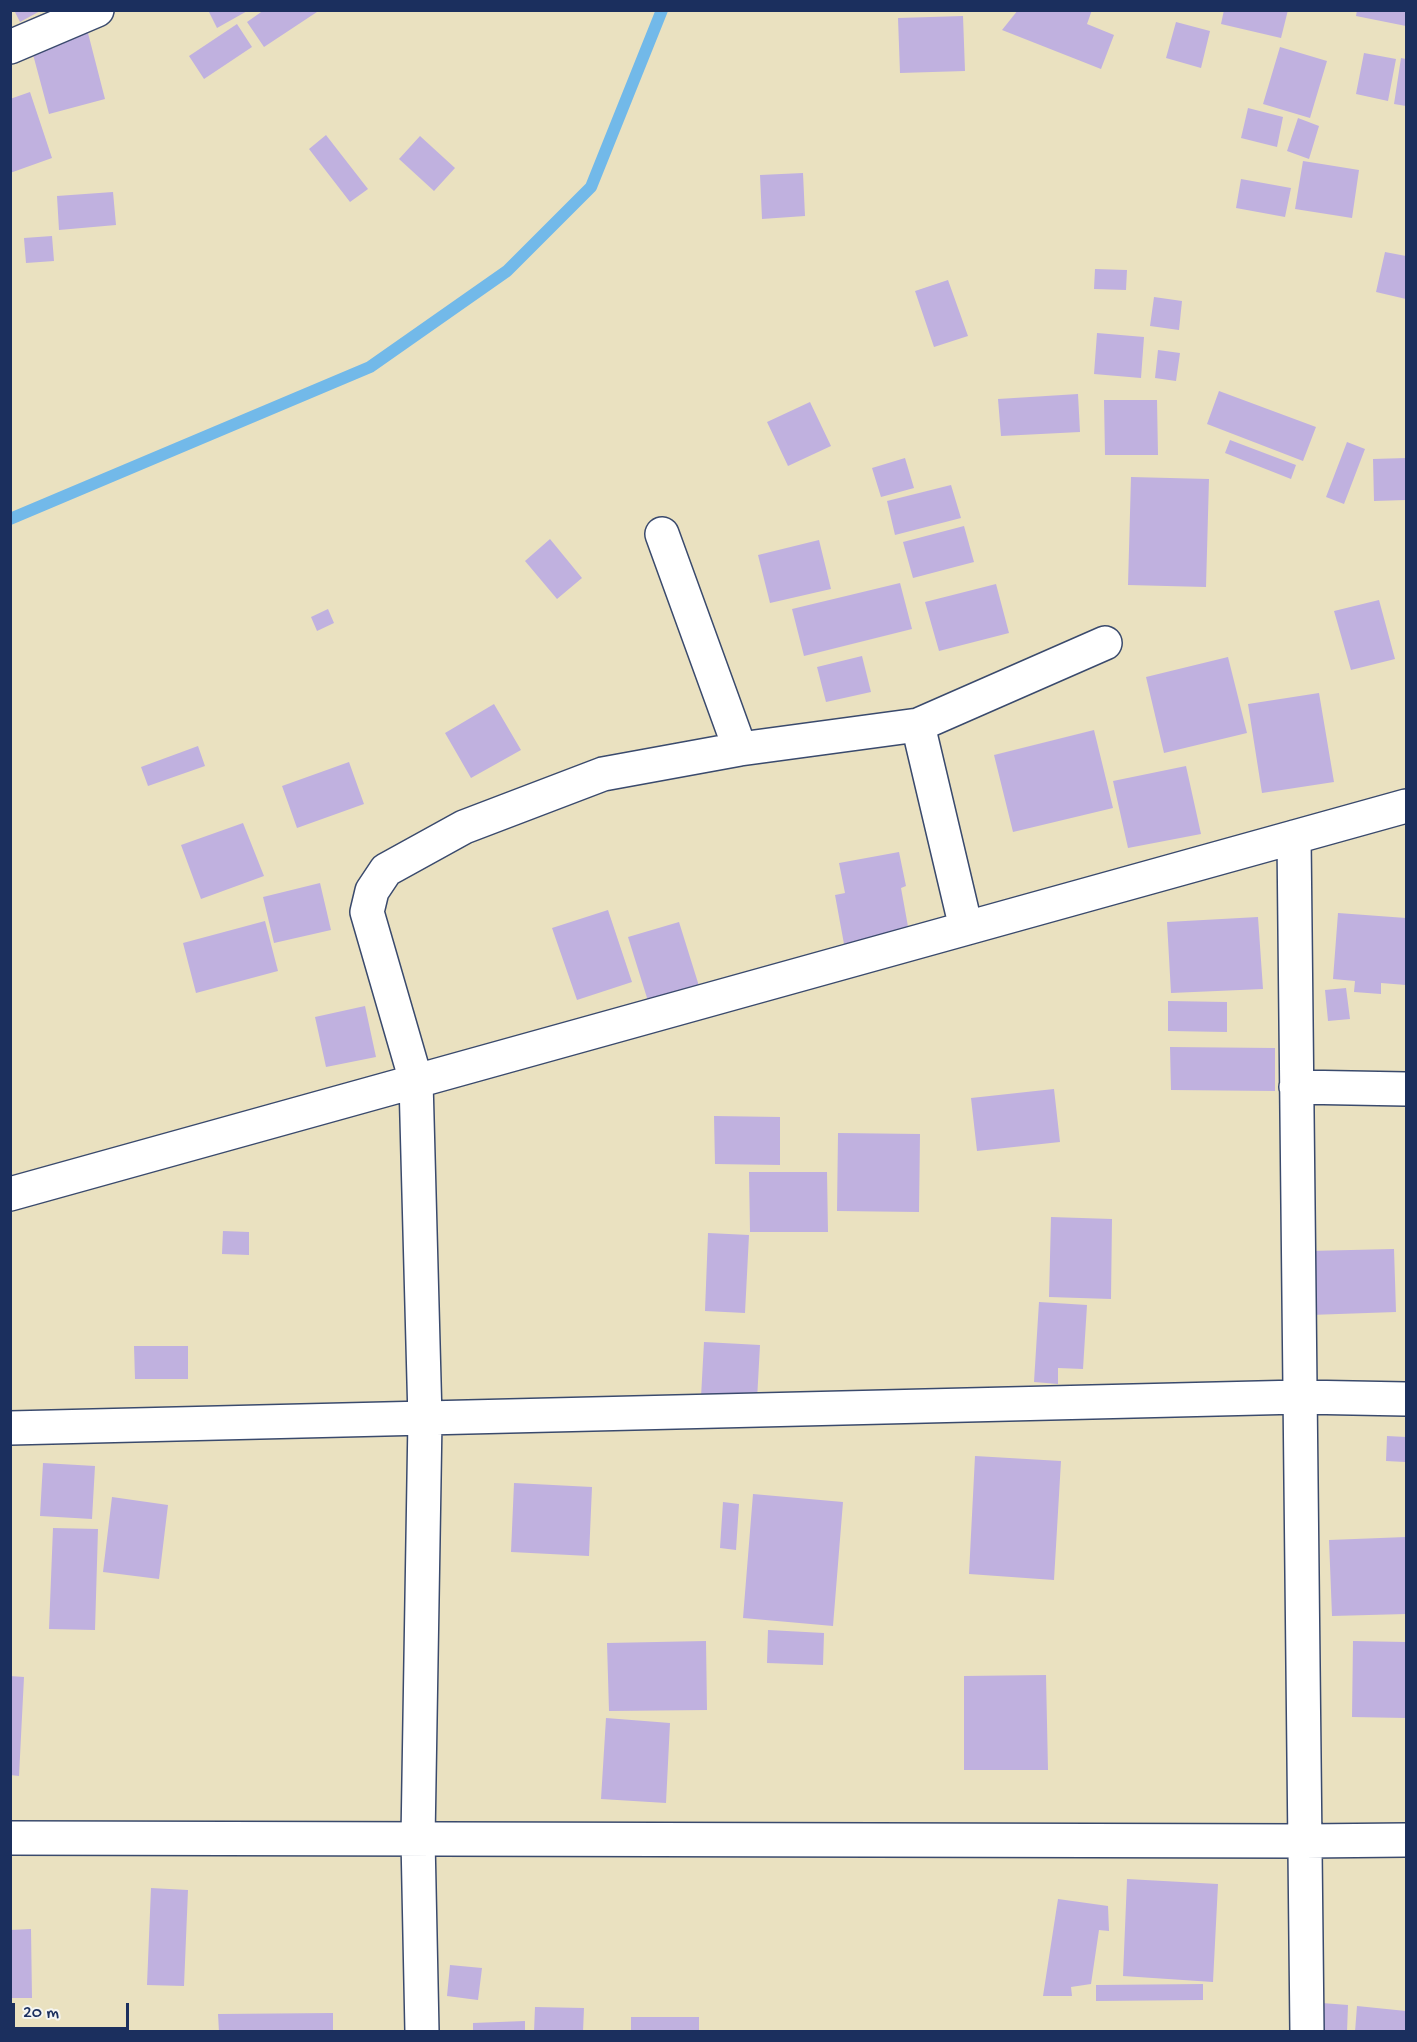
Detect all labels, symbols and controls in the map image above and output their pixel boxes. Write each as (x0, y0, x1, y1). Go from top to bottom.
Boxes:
scale bar (15, 1991, 132, 2029)
text: 20 m (23, 2003, 59, 2024)

